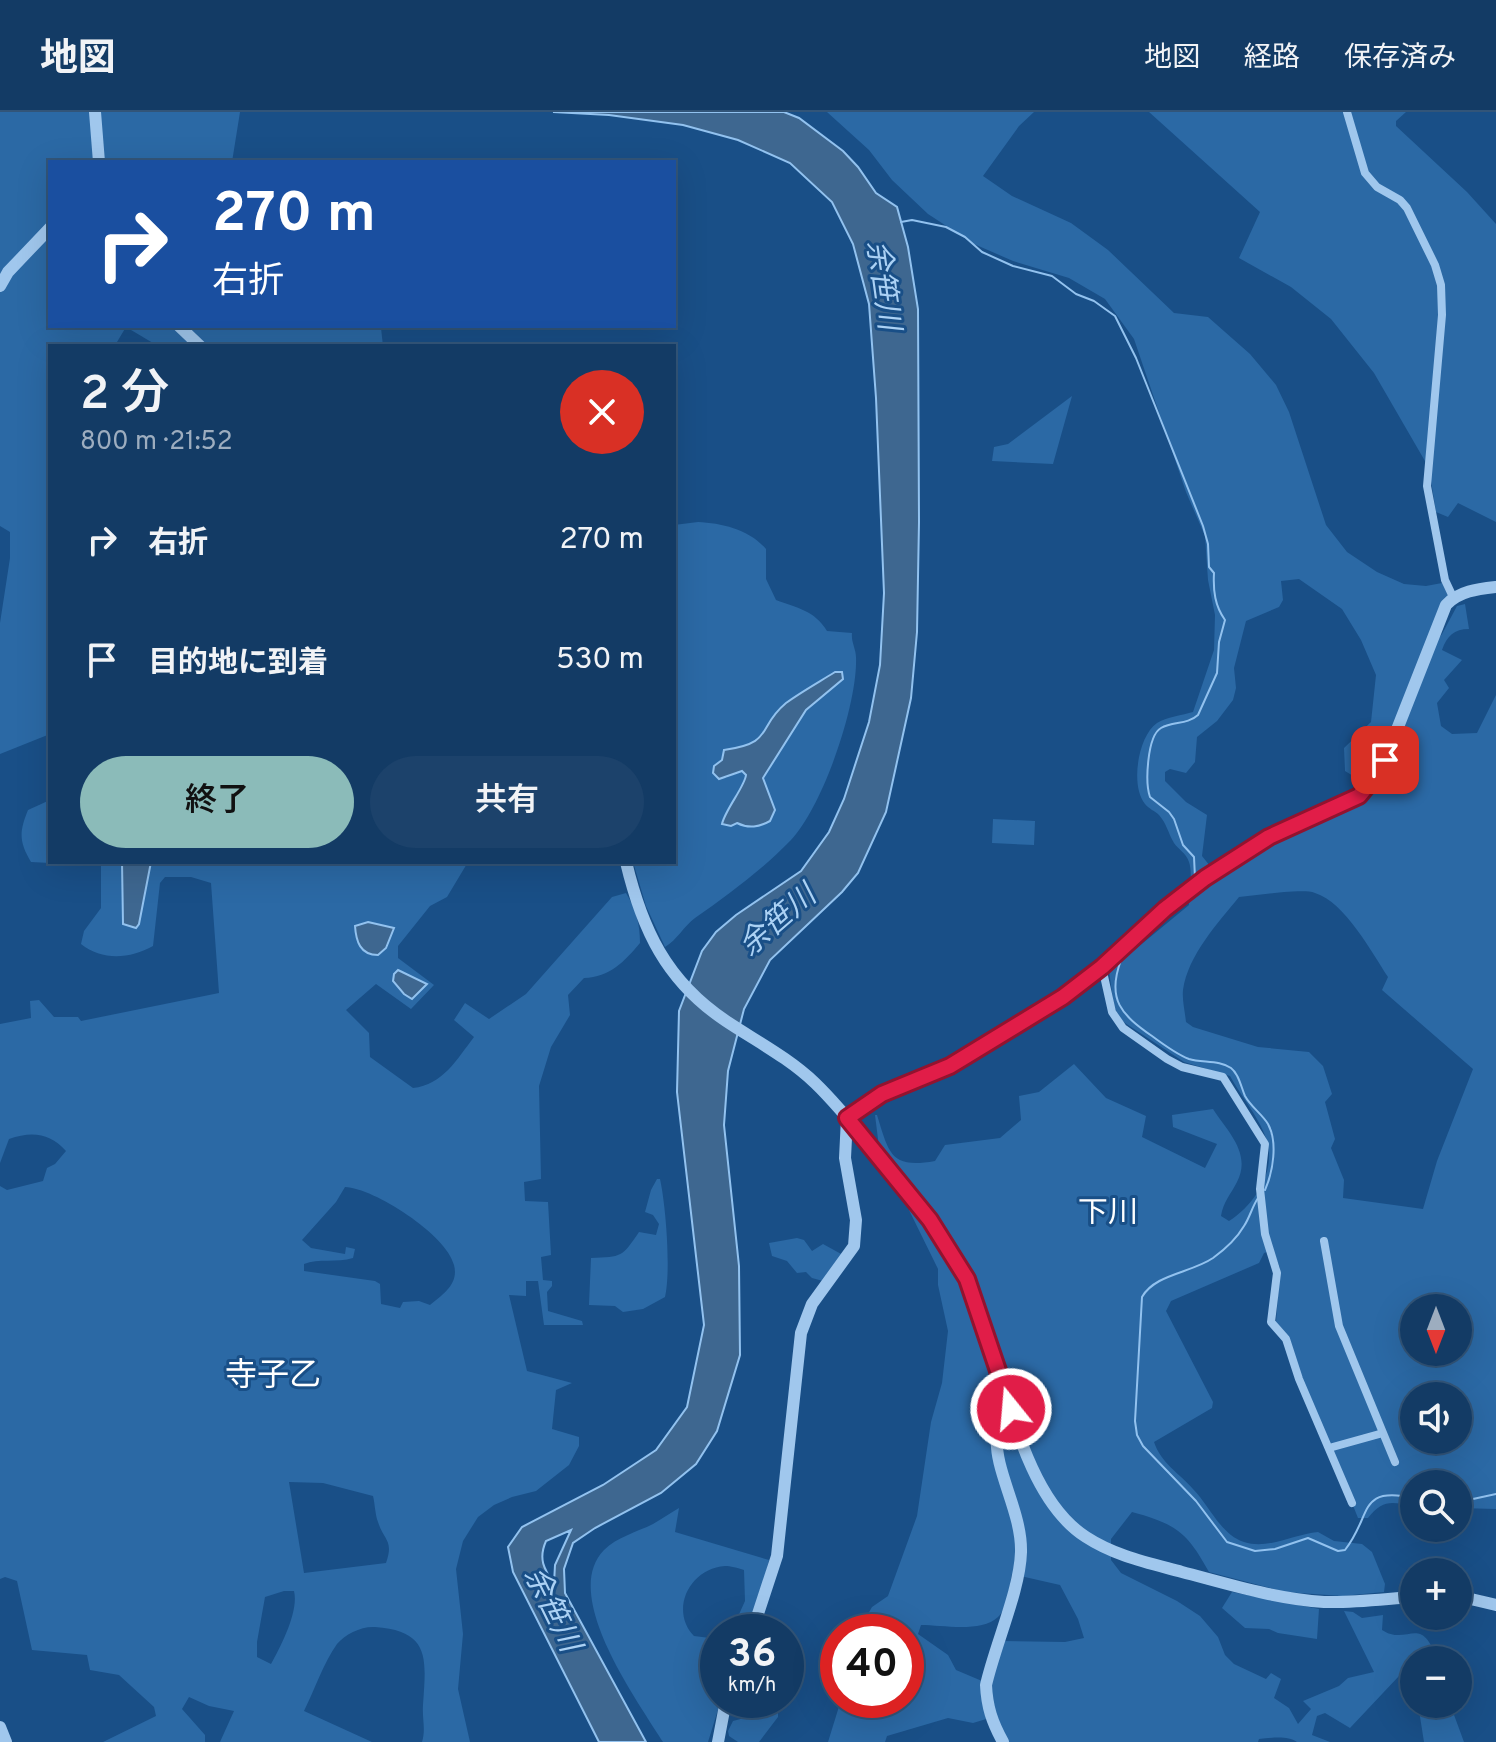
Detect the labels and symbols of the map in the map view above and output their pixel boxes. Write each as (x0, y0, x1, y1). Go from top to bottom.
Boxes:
water label: 余笹川 (857, 238, 907, 335)
pin (1351, 726, 1419, 794)
water label: 余笹川 (733, 876, 827, 965)
district label: 下川 (1078, 1196, 1138, 1233)
north arrow (1400, 1294, 1472, 1366)
district label: 寺子乙 (225, 1357, 321, 1397)
position arrow (969, 1367, 1053, 1451)
water label: 余笹川 (514, 1562, 588, 1661)
speed limit sign: 40 (820, 1614, 924, 1718)

